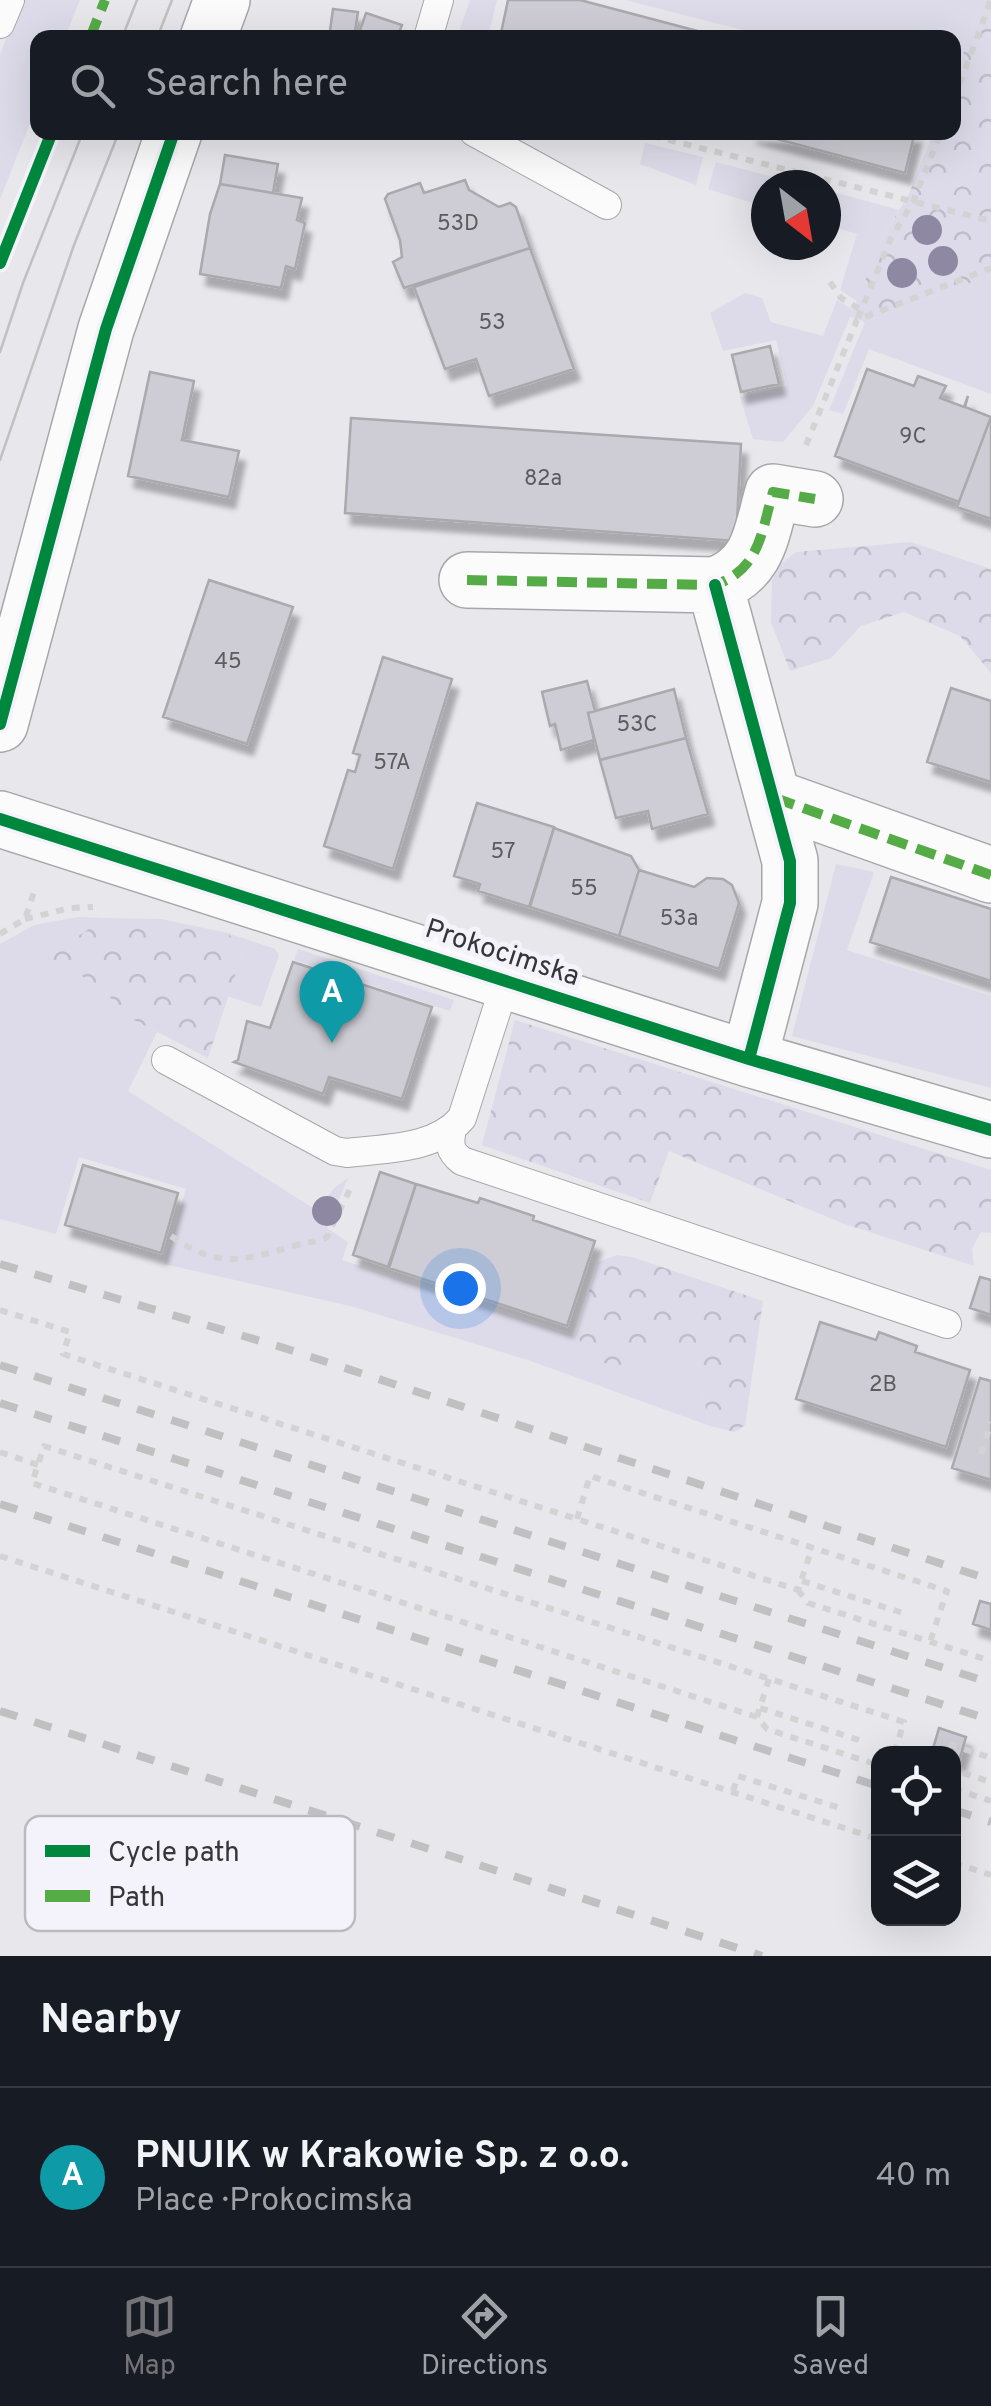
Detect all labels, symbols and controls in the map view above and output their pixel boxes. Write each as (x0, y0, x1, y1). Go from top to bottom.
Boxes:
search box (30, 30, 961, 140)
icon: search (65, 58, 120, 113)
text: Search here (145, 61, 348, 110)
north arrow (751, 170, 841, 260)
house number: 53D (437, 211, 479, 238)
house number: 53 (479, 310, 505, 337)
house number: 9C (899, 424, 927, 451)
house number: 82a (524, 466, 562, 493)
house number: 45 (214, 649, 242, 676)
house number: 53C (617, 712, 657, 739)
house number: 57A (373, 750, 411, 777)
house number: 57 (491, 839, 515, 866)
house number: 55 (570, 876, 598, 903)
house number: 53a (660, 906, 698, 933)
street label: Prokocimska (420, 912, 584, 996)
pin: A (300, 960, 364, 1043)
your location (435, 1263, 486, 1314)
house number: 2B (869, 1372, 897, 1399)
map controls (871, 1746, 961, 1926)
button: locate (871, 1746, 961, 1836)
legend (25, 1816, 355, 1931)
text: Cycle path (108, 1836, 240, 1872)
button: layers (871, 1836, 961, 1926)
text: Path (108, 1881, 165, 1917)
text: Nearby (40, 1995, 182, 2048)
text: PNUIK w Krakowie Sp. z o.o. (135, 2133, 629, 2182)
text: A (61, 2157, 84, 2197)
text: 40 m (876, 2157, 951, 2197)
text: Place · Prokocimska (135, 2182, 413, 2222)
tab: Map (122, 2289, 177, 2385)
tab: Directions (421, 2289, 548, 2385)
tab: Saved (792, 2289, 869, 2385)

